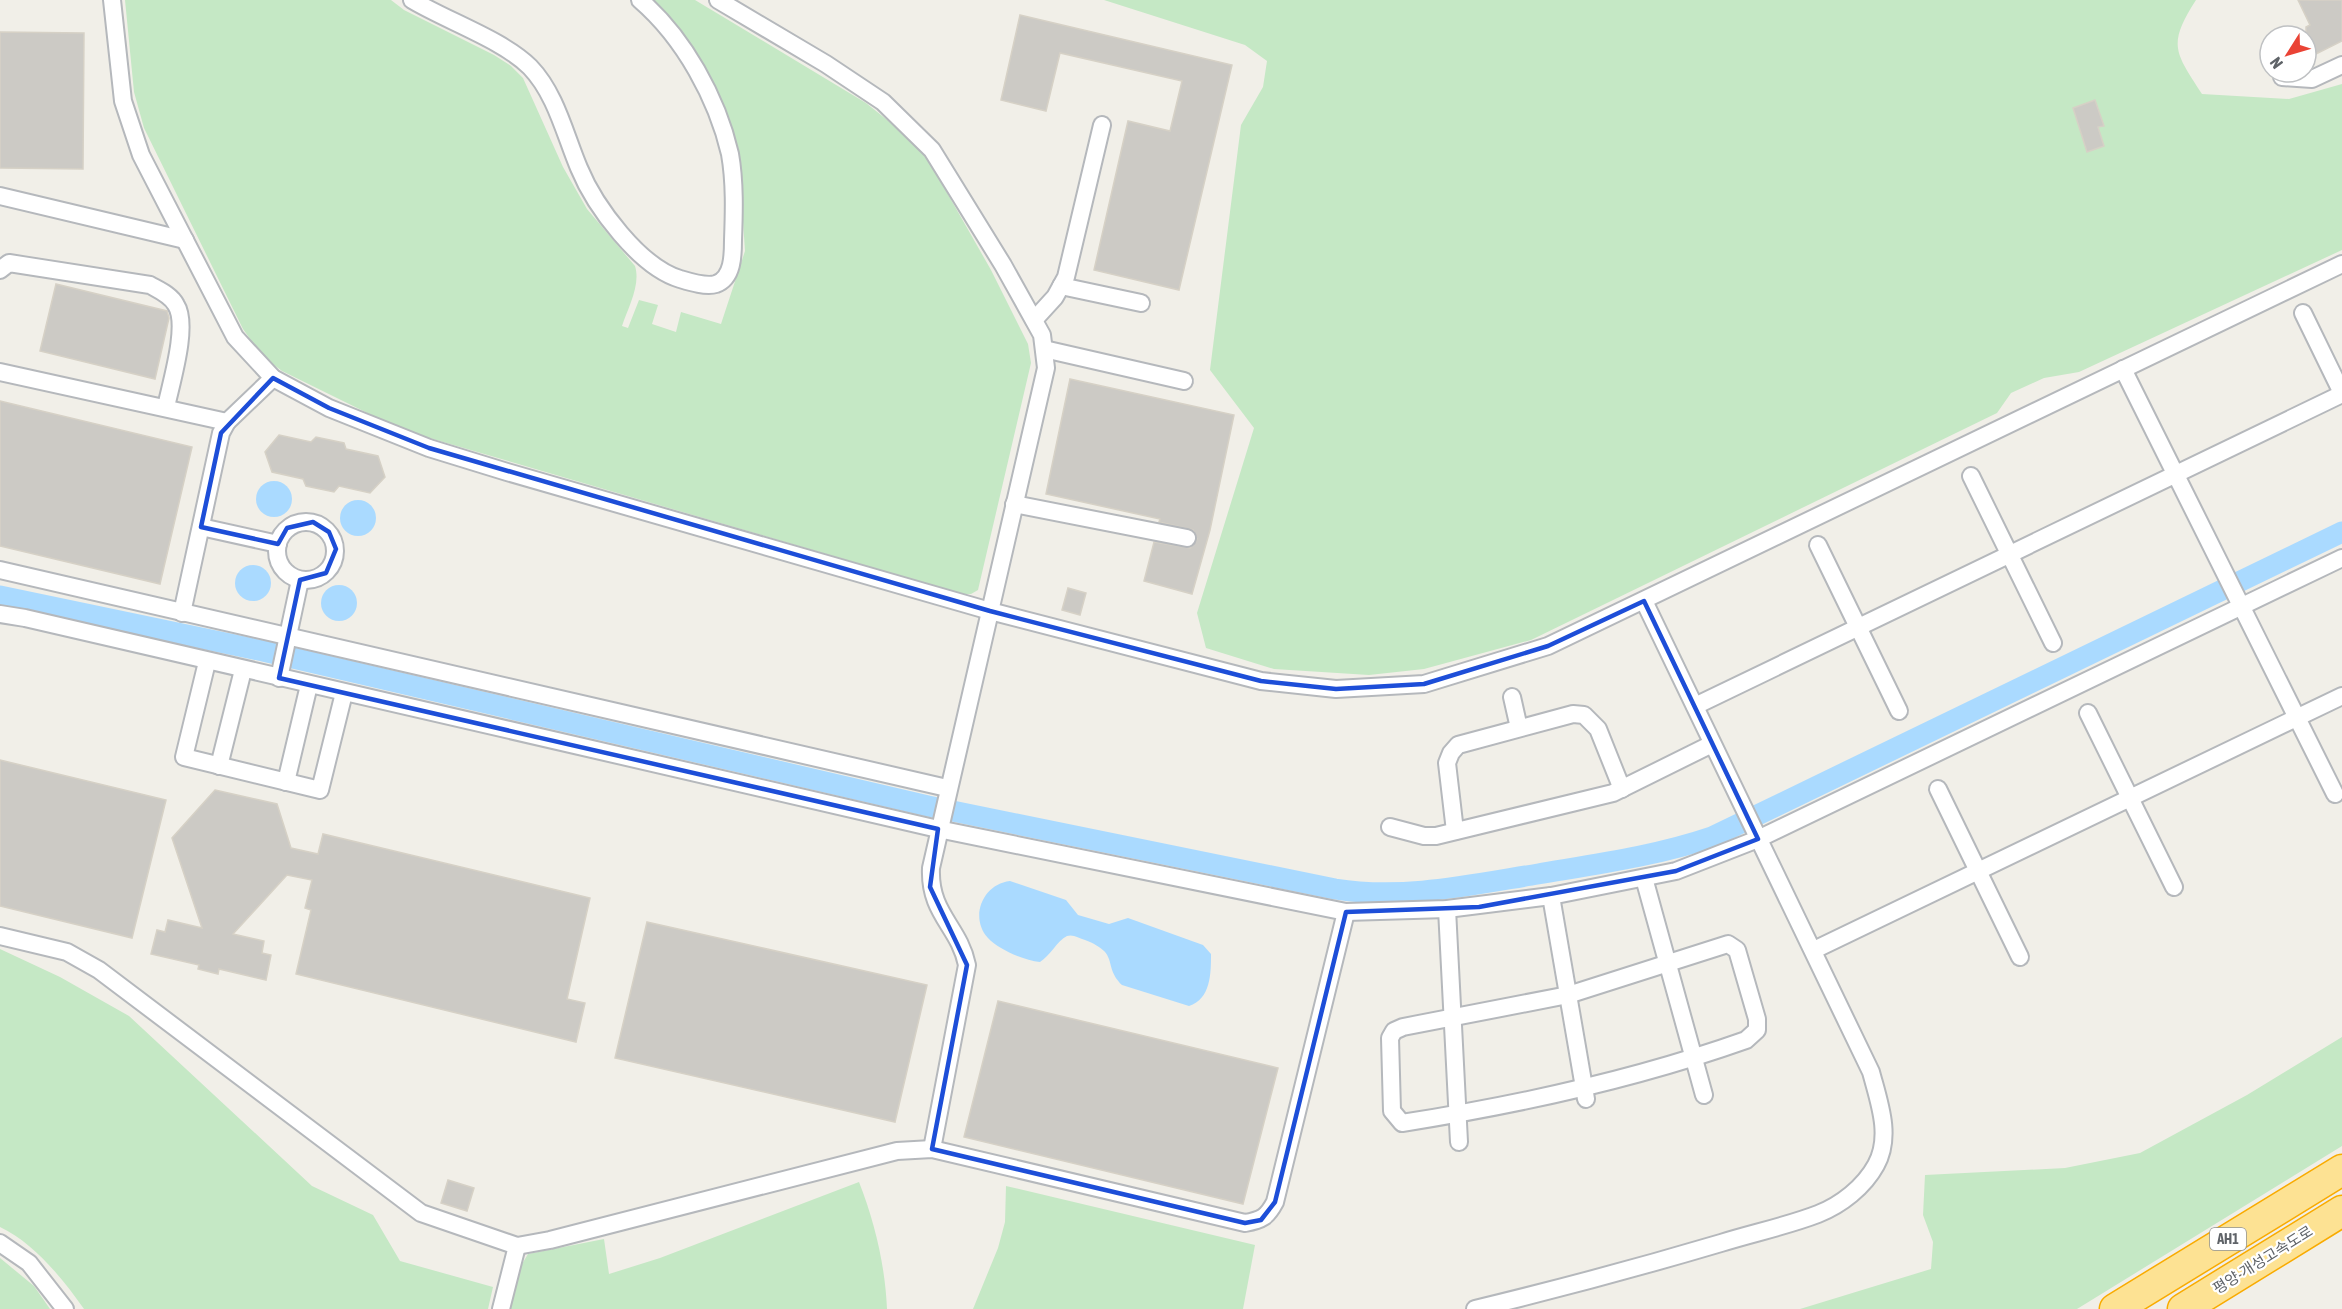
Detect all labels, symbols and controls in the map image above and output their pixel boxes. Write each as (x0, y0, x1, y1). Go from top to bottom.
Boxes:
north arrow (2258, 24, 2318, 84)
text: N (2266, 54, 2286, 72)
street label: 평양-개성고속도로 (2210, 1222, 2316, 1297)
road number: AH1 (2210, 1228, 2246, 1250)

